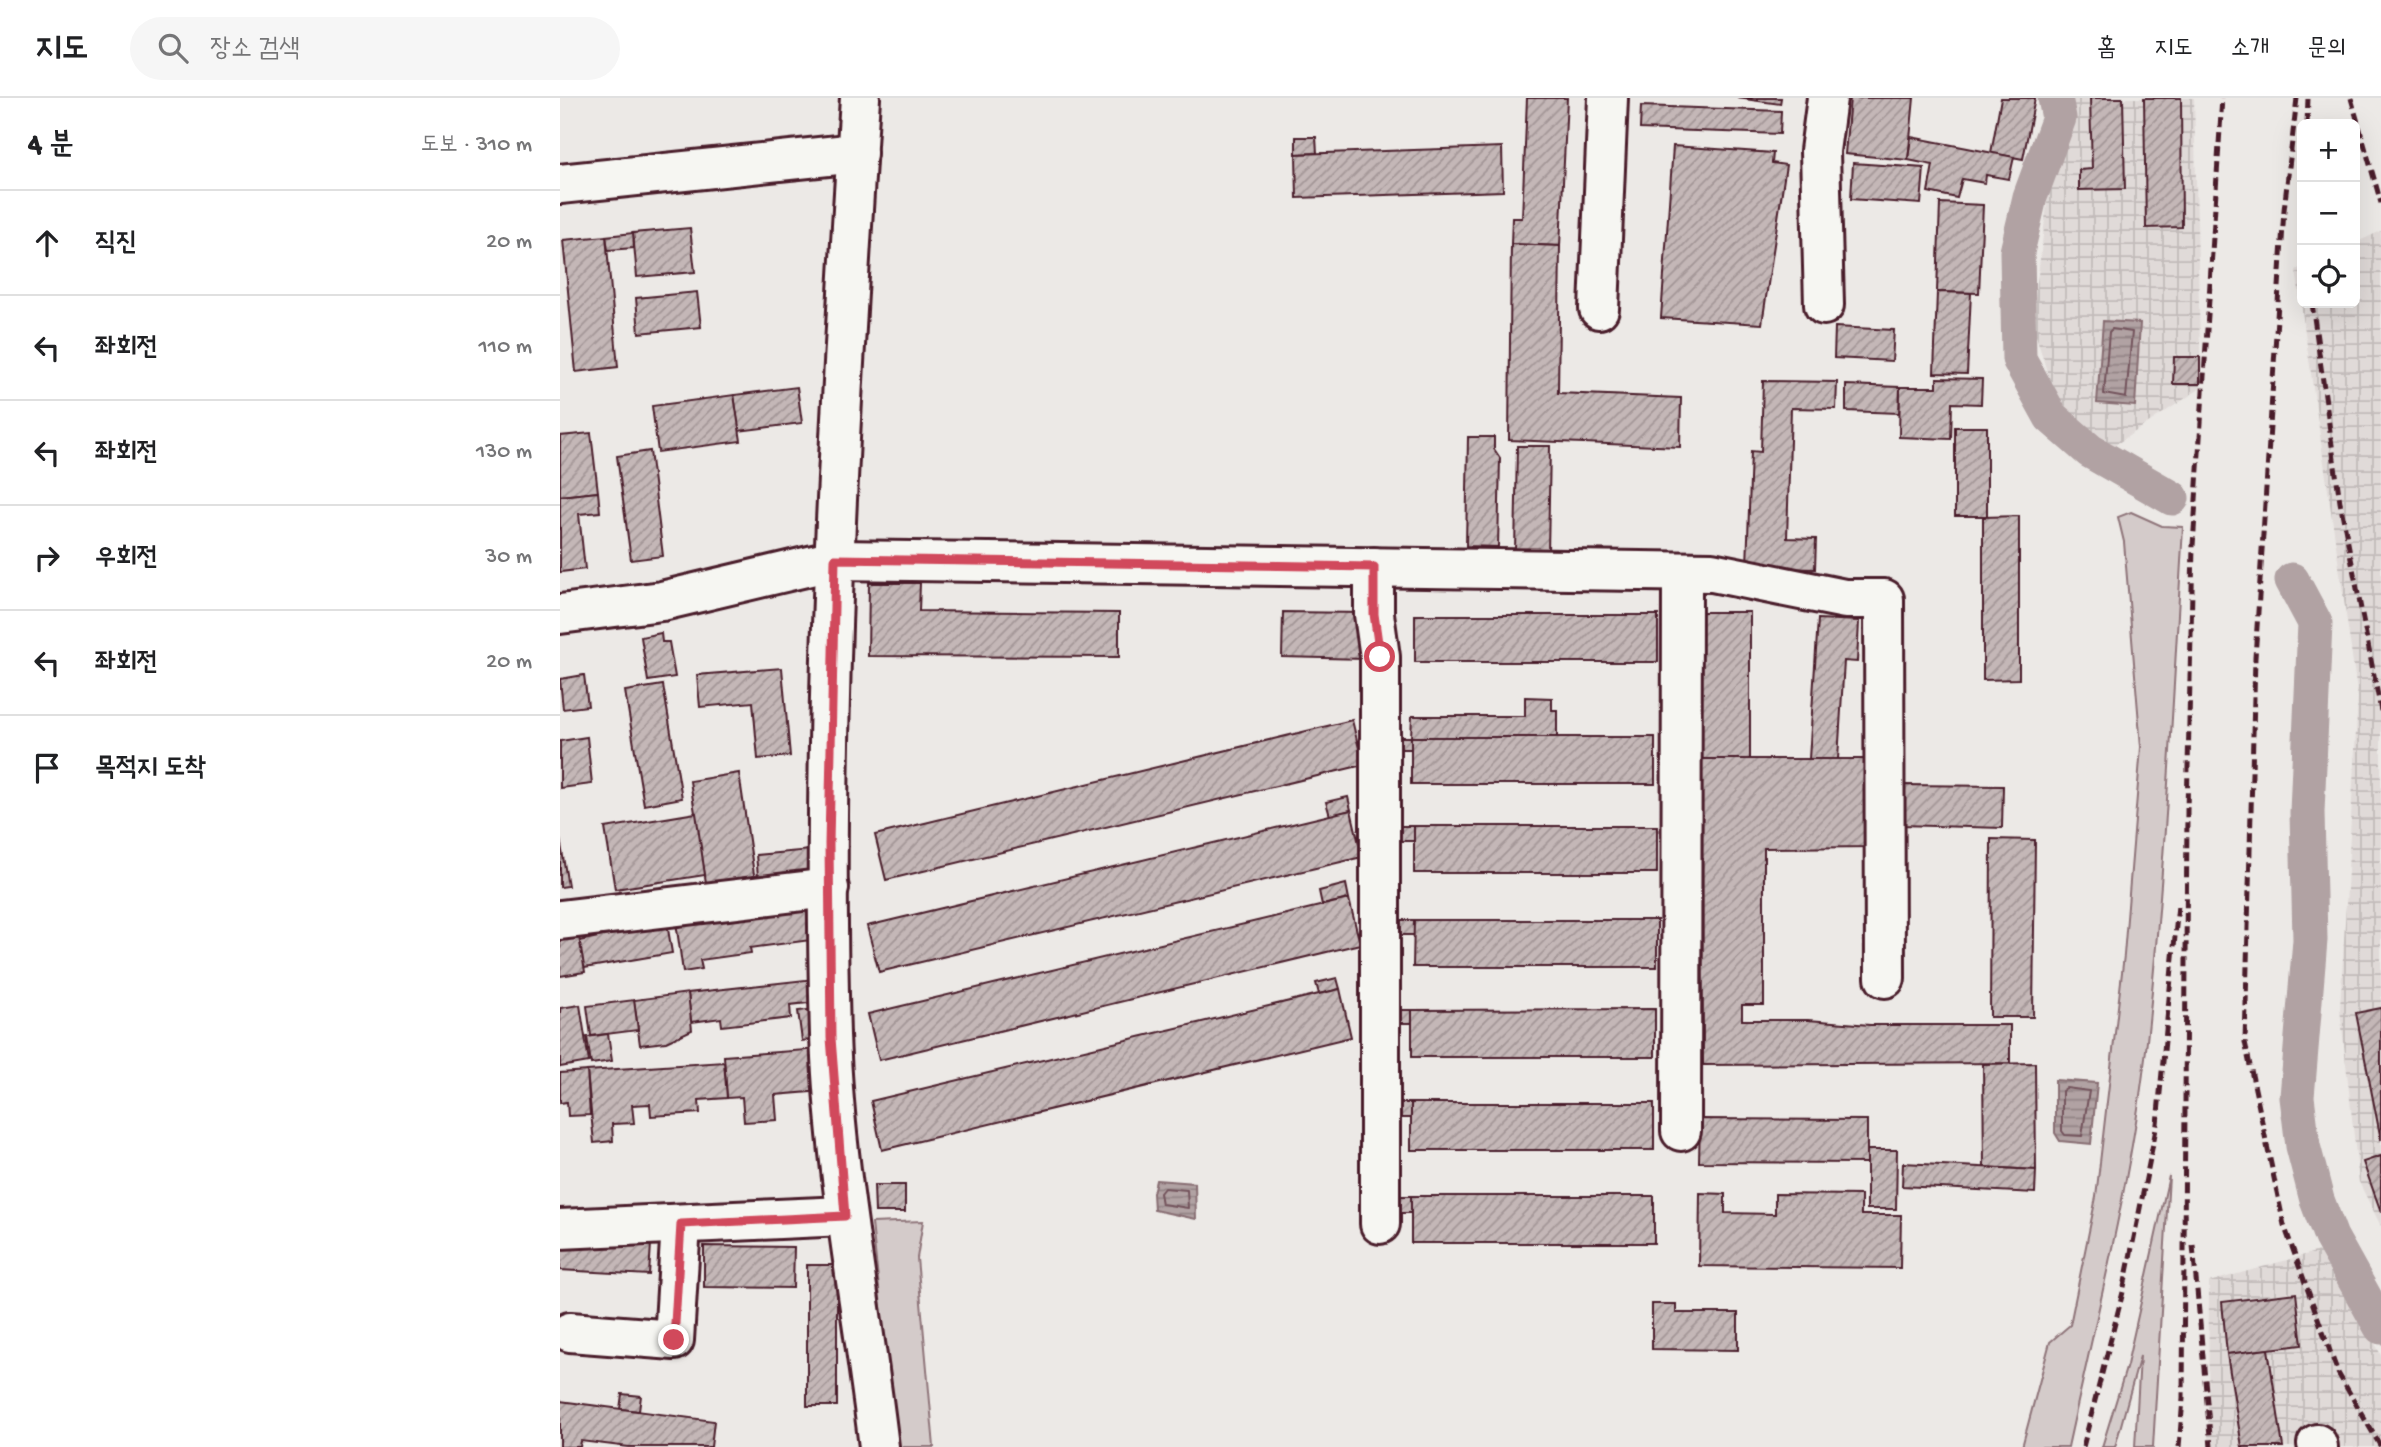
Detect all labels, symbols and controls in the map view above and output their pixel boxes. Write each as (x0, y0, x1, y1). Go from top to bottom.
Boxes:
search box (130, 17, 620, 80)
icon: search (154, 29, 192, 67)
text: 지도 (35, 32, 88, 70)
text: 장소 검색 (210, 35, 300, 66)
text: 홈 (2097, 35, 2116, 64)
text: 지도 (2154, 35, 2193, 64)
text: 소개 (2231, 35, 2269, 64)
text: 문의 (2307, 35, 2346, 64)
map controls (2297, 119, 2360, 308)
button: + (2297, 119, 2360, 182)
text: 4 분 (28, 129, 73, 164)
text: 도보 · 310 m (421, 132, 532, 159)
button: − (2297, 182, 2360, 245)
icon: ahead (28, 224, 66, 262)
text: 직진 (95, 229, 137, 260)
text: 20 m (486, 229, 532, 256)
button: locate (2297, 245, 2360, 308)
icon: left (28, 329, 66, 367)
text: 좌회전 (95, 334, 158, 365)
text: 110 m (479, 334, 532, 361)
icon: left (28, 434, 66, 472)
text: 좌회전 (95, 439, 158, 470)
text: 130 m (476, 439, 532, 466)
icon: right (28, 539, 66, 577)
text: 우회전 (95, 544, 158, 575)
text: 30 m (485, 544, 532, 571)
route start (1364, 641, 1395, 672)
icon: left (28, 644, 66, 682)
text: 좌회전 (95, 649, 158, 680)
text: 20 m (486, 649, 532, 676)
icon: arrive (28, 749, 66, 787)
text: 목적지 도착 (95, 754, 206, 785)
route end (658, 1324, 689, 1355)

